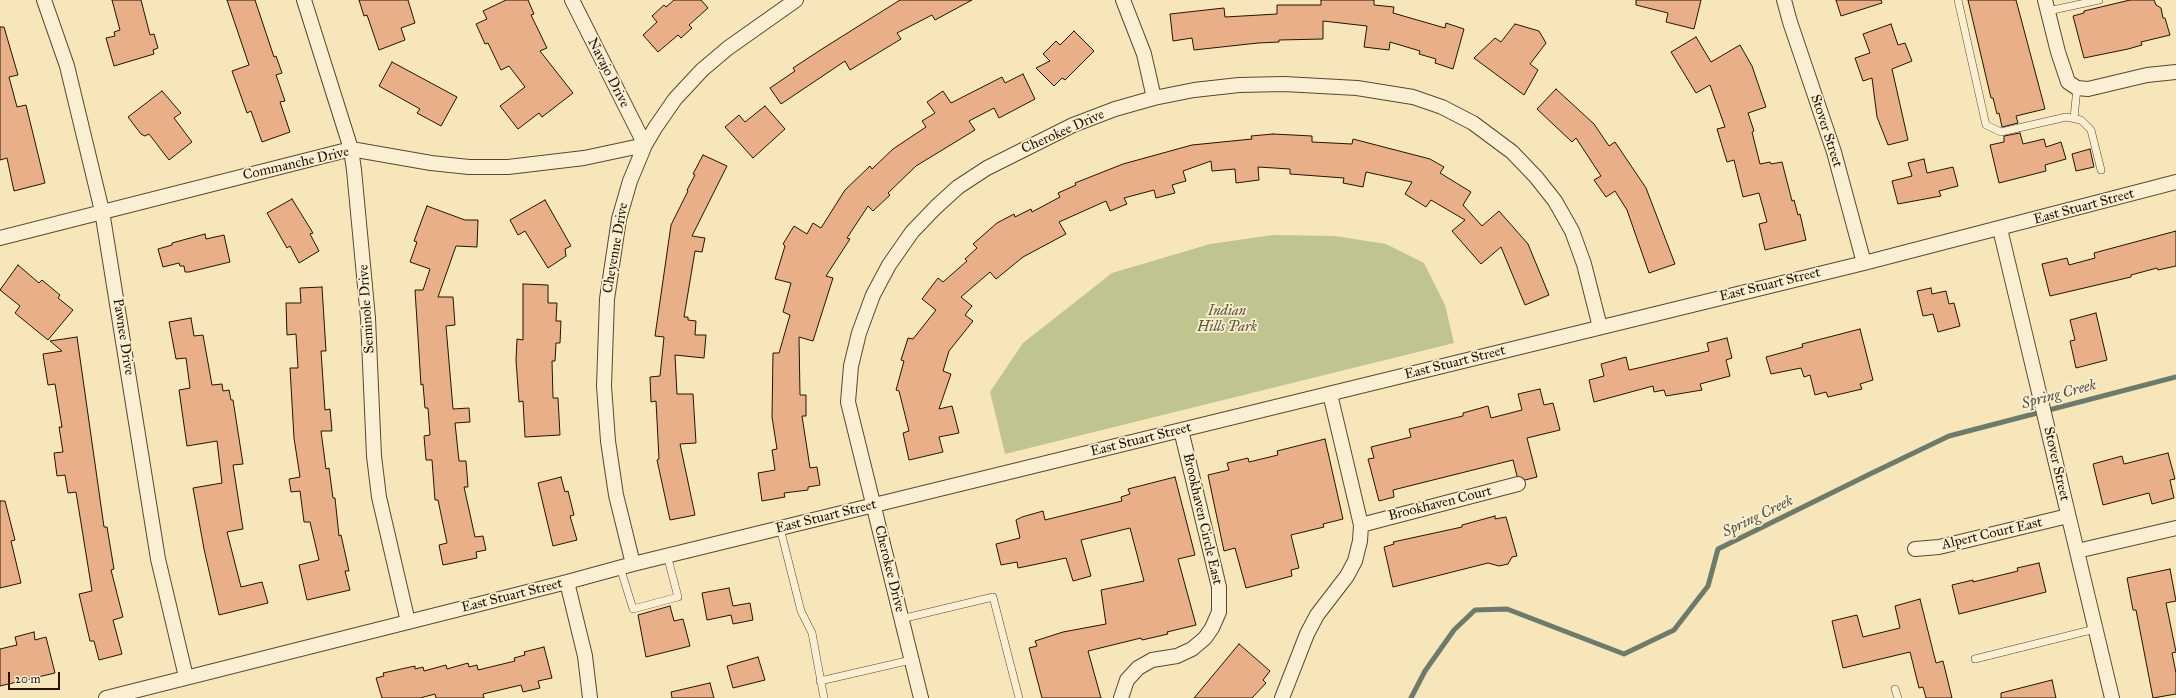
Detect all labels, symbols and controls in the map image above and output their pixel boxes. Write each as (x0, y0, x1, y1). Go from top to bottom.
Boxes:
street label: Navajo Drive (583, 35, 633, 111)
street label: Stover Street (1806, 93, 1846, 169)
street label: Cherokee Drive (1019, 106, 1107, 158)
street label: Commanche Drive (241, 144, 351, 184)
street label: East Stuart Street (2032, 186, 2136, 228)
street label: Cheyenne Drive (600, 201, 632, 295)
street label: Seminole Drive (356, 264, 378, 354)
street label: East Stuart Street (1718, 264, 1822, 306)
street label: Pawnee Drive (109, 297, 137, 377)
park label: Indian Hills Park (1197, 304, 1257, 336)
street label: East Stuart Street (1403, 342, 1507, 384)
water label: Spring Creek (2020, 376, 2098, 414)
street label: East Stuart Street (1089, 419, 1193, 461)
street label: Stover Street (2039, 425, 2073, 503)
street label: Brookhaven Circle East (1179, 451, 1225, 587)
street label: Brookhaven Court (1387, 483, 1493, 525)
water label: Spring Creek (1720, 492, 1796, 542)
street label: East Stuart Street (774, 496, 878, 538)
street label: Alpert Court East (1940, 514, 2044, 554)
street label: Cherokee Drive (870, 524, 908, 614)
street label: East Stuart Street (460, 575, 564, 617)
scale bar (10, 664, 62, 690)
text: 20 m (15, 672, 41, 686)

